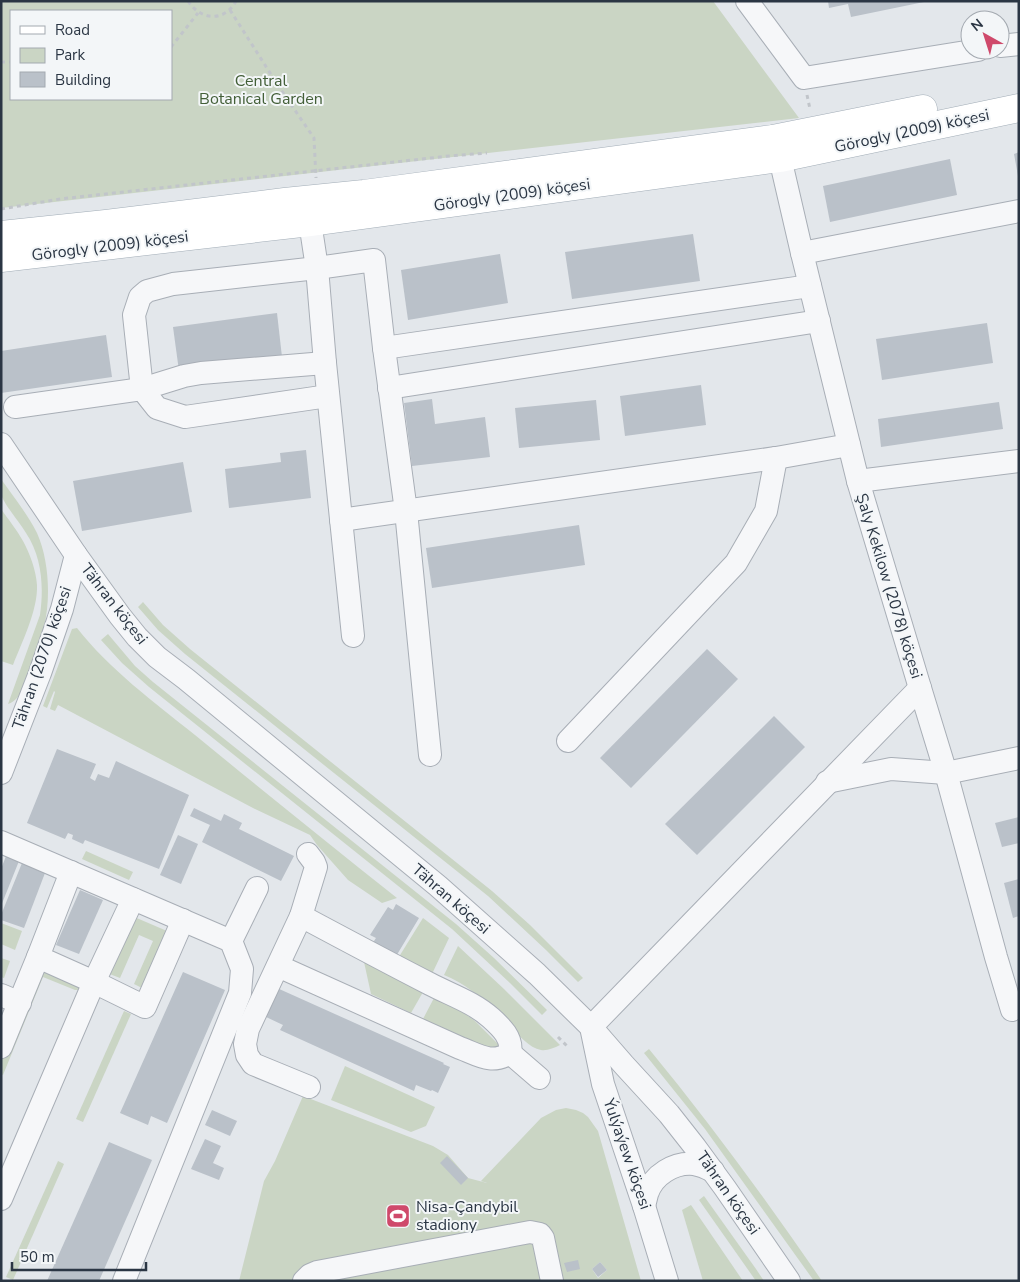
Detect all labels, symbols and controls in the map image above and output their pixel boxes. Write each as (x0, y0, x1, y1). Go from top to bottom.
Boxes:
legend (10, 10, 172, 100)
north arrow (960, 10, 1010, 60)
text: N (967, 15, 987, 36)
text: Road (55, 20, 90, 40)
text: Park (55, 45, 85, 65)
text: Building (55, 70, 111, 90)
park label: Central Botanical Garden (199, 70, 323, 110)
street label: Görogly (2009) köçesi (833, 104, 991, 158)
street label: Görogly (2009) köçesi (432, 173, 592, 217)
street label: Görogly (2009) köçesi (30, 225, 190, 267)
street label: Şaly Kekilow (2078) köçesi (850, 491, 928, 681)
street label: Tähran köçesi (75, 559, 153, 649)
street label: Tähran (2070) köçesi (7, 584, 77, 732)
street label: Tähran köçesi (407, 859, 495, 939)
street label: Ýulýaýew köçesi (597, 1094, 656, 1213)
street label: Tähran köçesi (691, 1147, 765, 1239)
place label: Nisa-Çandybil stadiony (416, 1196, 518, 1236)
sports icon: Nisa-Çandybil stadiony (385, 1203, 411, 1229)
scale bar (12, 1240, 146, 1272)
text: 50 m (20, 1247, 55, 1267)

